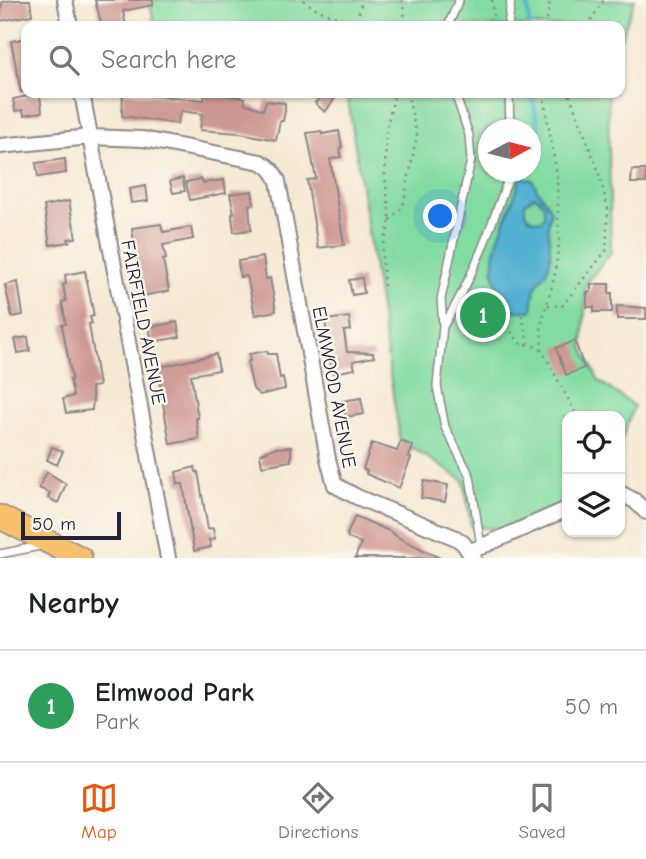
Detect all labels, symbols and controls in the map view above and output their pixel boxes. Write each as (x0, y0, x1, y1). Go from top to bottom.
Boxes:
search box (21, 21, 625, 98)
icon: search (45, 41, 83, 79)
text: Search here (101, 45, 236, 75)
north arrow (478, 119, 541, 182)
your location (423, 199, 457, 233)
street label: FAIRFIELD AVENUE (116, 238, 170, 406)
pin: 1 (460, 289, 506, 341)
street label: ELMWOOD AVENUE (308, 304, 360, 470)
map controls (562, 411, 625, 537)
button: locate (562, 411, 625, 474)
button: layers (562, 474, 625, 537)
scale bar (21, 509, 121, 541)
text: 50 m (32, 513, 76, 535)
text: Nearby (28, 586, 119, 621)
text: Elmwood Park (95, 678, 254, 708)
text: 1 (46, 693, 56, 720)
text: 50 m (565, 693, 618, 720)
text: Park (95, 708, 139, 735)
tab: Map (80, 779, 118, 843)
tab: Directions (278, 779, 358, 843)
tab: Saved (519, 779, 566, 843)

